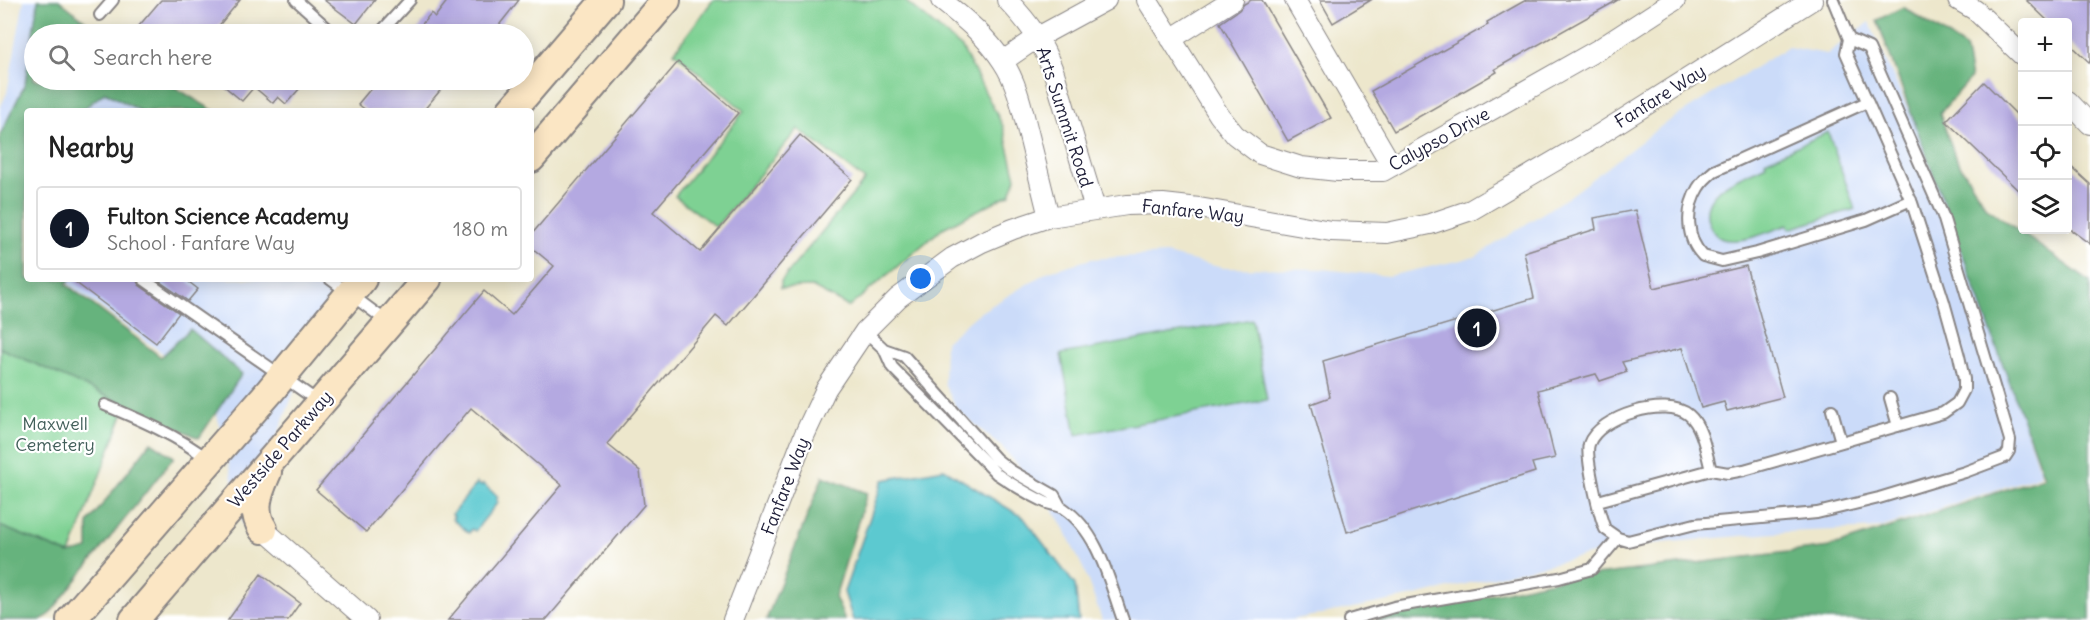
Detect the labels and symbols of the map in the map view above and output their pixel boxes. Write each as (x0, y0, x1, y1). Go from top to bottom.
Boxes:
street label: Arts Summit Road (1031, 44, 1099, 190)
street label: Fanfare Way (1610, 59, 1710, 133)
street label: Calypso Drive (1385, 102, 1493, 176)
street label: Fanfare Way (1141, 194, 1245, 228)
your location (906, 264, 935, 293)
pin: 1 (1458, 306, 1496, 350)
street label: Westside Parkway (223, 386, 337, 512)
park label: Maxwell Cemetery (15, 412, 95, 456)
street label: Fanfare Way (756, 434, 814, 538)

